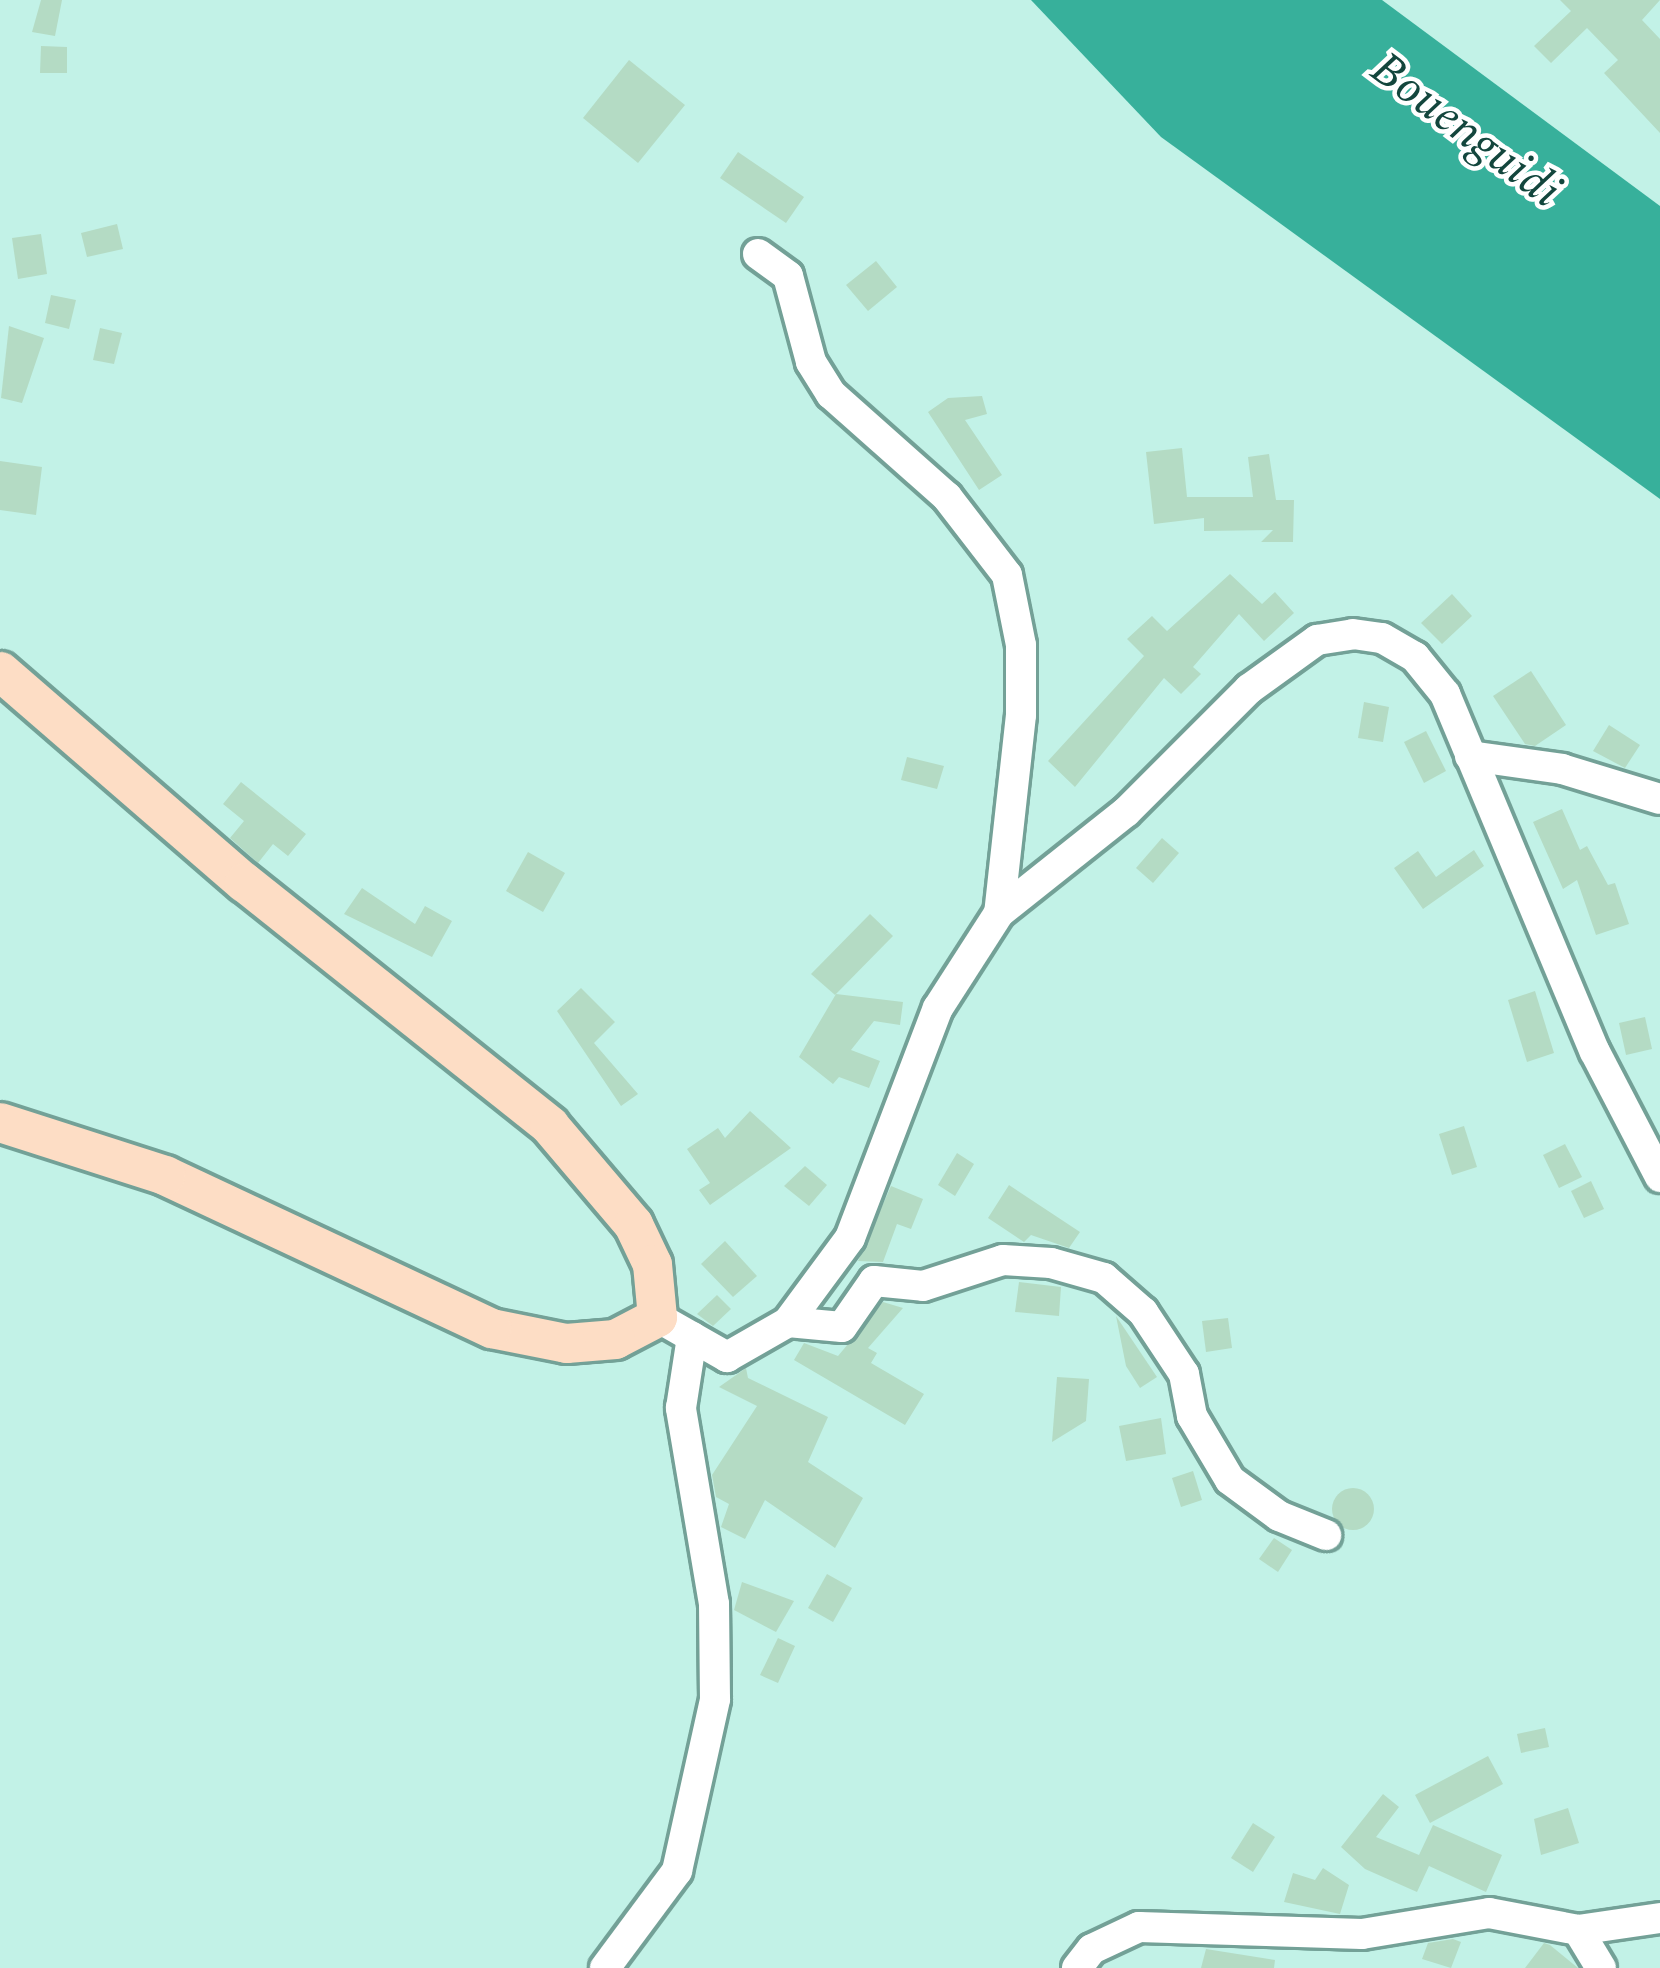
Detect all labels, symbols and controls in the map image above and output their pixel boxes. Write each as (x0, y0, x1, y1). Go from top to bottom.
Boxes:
water label: Bouenguidi (1359, 40, 1573, 220)

